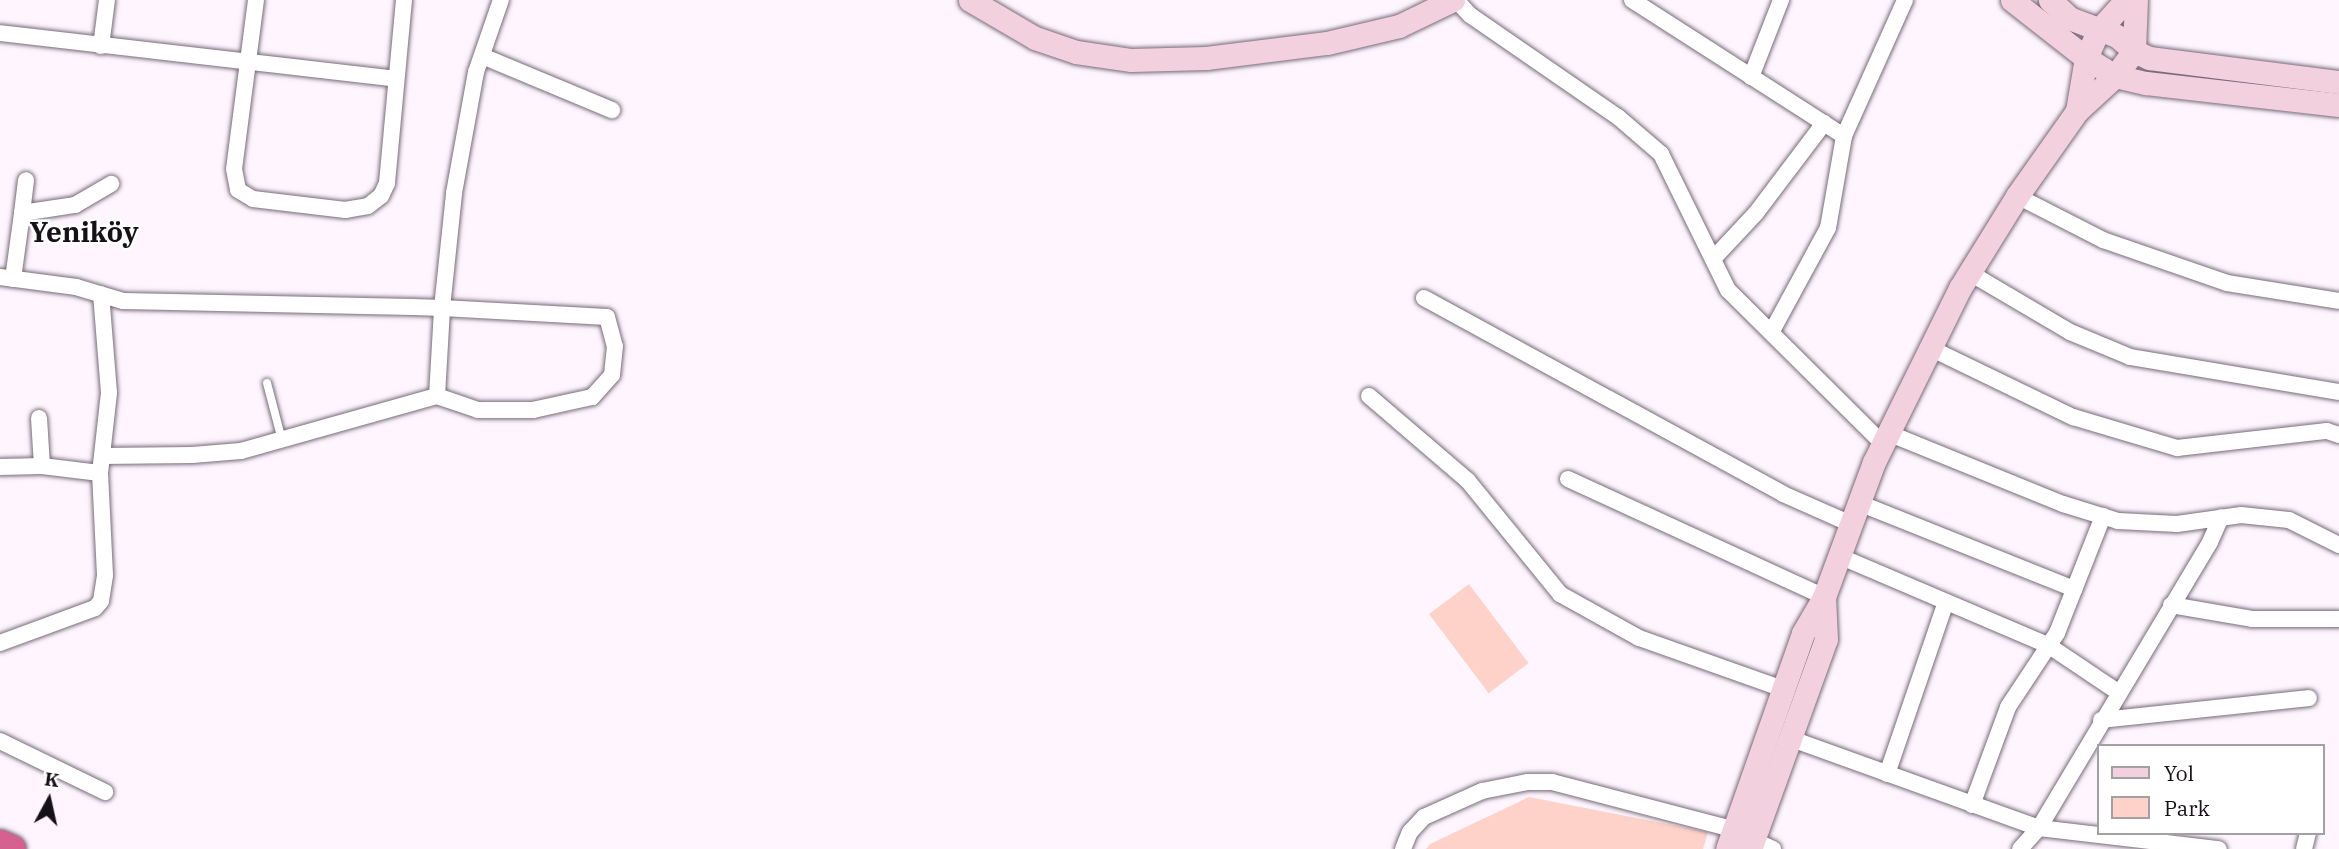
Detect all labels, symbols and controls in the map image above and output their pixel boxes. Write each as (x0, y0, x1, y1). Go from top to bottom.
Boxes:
district label: Yeniköy (29, 215, 139, 249)
legend (2098, 744, 2325, 835)
text: Yol (2164, 759, 2194, 787)
north arrow (14, 765, 84, 835)
text: K (43, 766, 61, 792)
text: Park (2164, 794, 2210, 822)

